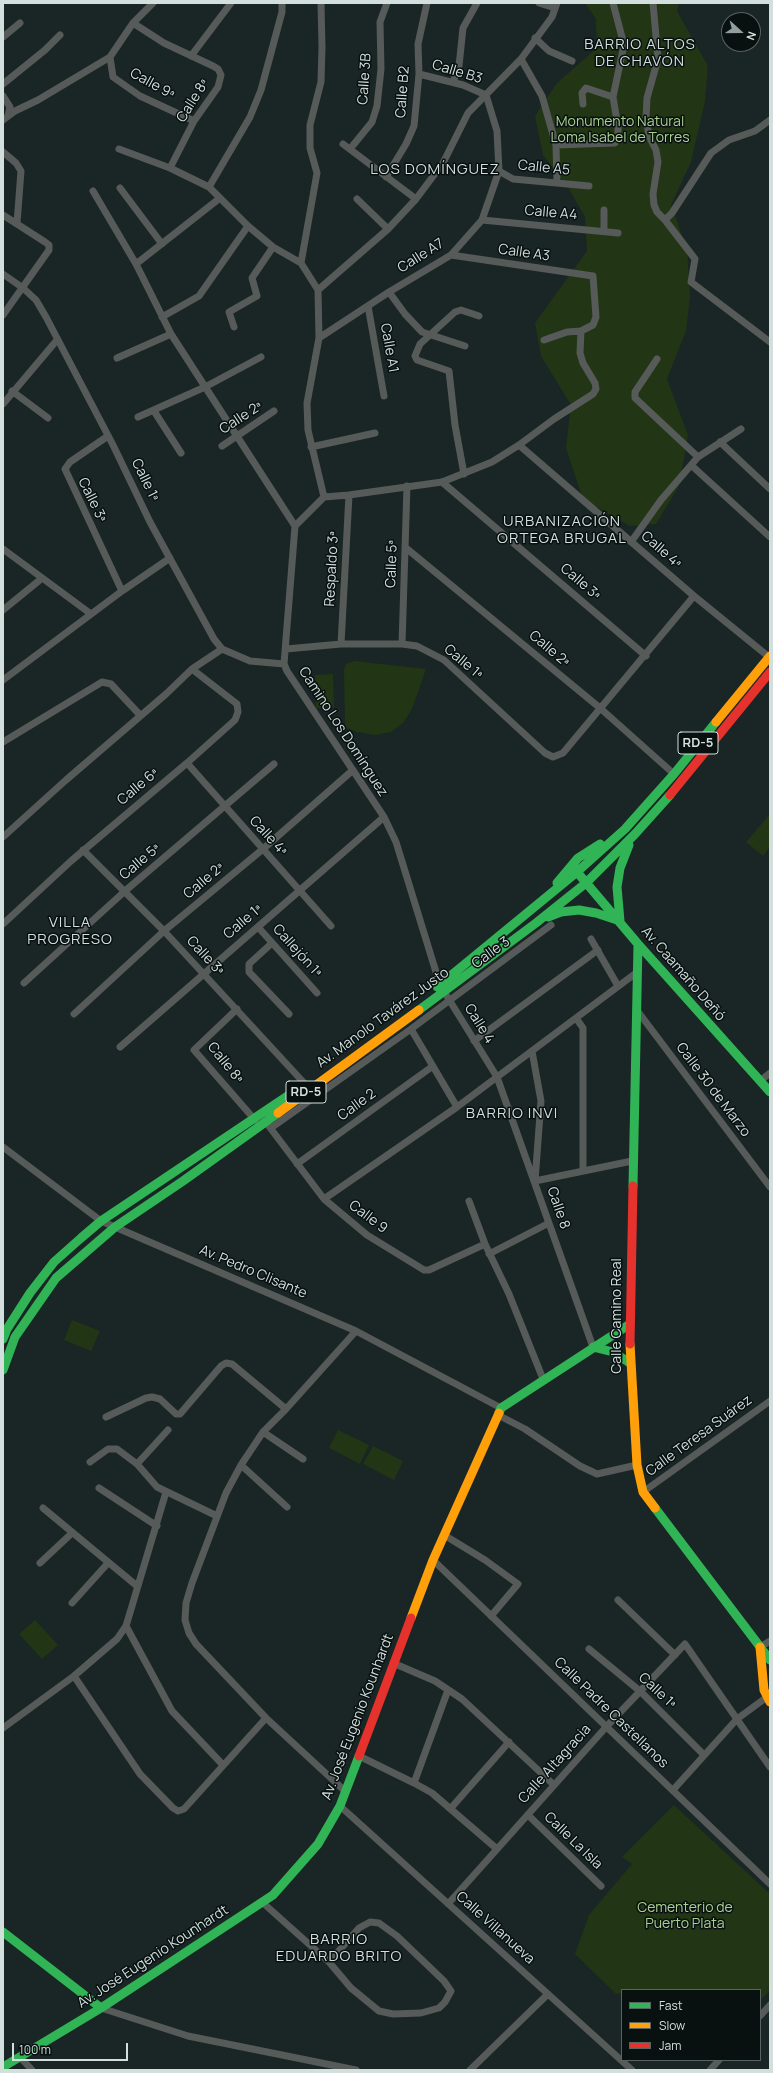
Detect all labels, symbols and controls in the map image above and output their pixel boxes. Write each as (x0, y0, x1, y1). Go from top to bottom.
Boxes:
north arrow (721, 12, 761, 52)
text: N (743, 30, 760, 42)
district label: BARRIO ALTOS DE CHAVÓN (584, 36, 696, 71)
street label: Calle 3B (355, 53, 375, 105)
street label: Calle B3 (430, 56, 484, 88)
street label: Calle 9ª (127, 65, 177, 103)
street label: Calle B2 (393, 66, 413, 118)
street label: Calle 8ª (173, 76, 213, 126)
park label: Monumento Natural Loma Isabel de Torres (550, 114, 690, 146)
street label: Calle A5 (517, 157, 571, 179)
district label: LOS DOMÍNGUEZ (370, 161, 500, 179)
street label: Calle A4 (524, 202, 578, 224)
street label: Calle A7 (395, 235, 447, 277)
street label: Calle A3 (497, 241, 551, 265)
street label: Calle A1 (376, 322, 402, 374)
street label: Calle 2ª (216, 398, 266, 438)
street label: Calle 1ª (128, 456, 162, 504)
street label: Calle 3ª (74, 475, 110, 525)
district label: URBANIZACIÓN ORTEGA BRUGAL (497, 513, 627, 548)
street label: Calle 4ª (637, 528, 685, 572)
street label: Respaldo 3ª (322, 531, 342, 607)
street label: Calle 5ª (383, 540, 401, 588)
street label: Calle 3ª (557, 560, 603, 604)
street label: Calle 2ª (525, 627, 573, 671)
street label: Calle 1ª (440, 641, 486, 683)
street label: Camino Los Domínguez (295, 664, 391, 800)
road number: RD-5 (678, 732, 718, 754)
street label: Calle 6ª (114, 765, 162, 809)
street label: Calle 4ª (245, 813, 291, 859)
street label: Calle 5ª (116, 840, 164, 884)
street label: Calle 2ª (180, 859, 228, 903)
street label: Calle 1ª (220, 901, 266, 943)
district label: VILLA PROGRESO (27, 914, 113, 949)
street label: Callejón 1ª (269, 921, 325, 981)
street label: Av. Caamaño Deñó (637, 923, 729, 1025)
street label: Calle 3ª (183, 933, 227, 979)
street label: Calle 3 (469, 934, 513, 972)
street label: Av. Manolo Tavárez Justo (314, 964, 452, 1072)
street label: Calle 4 (460, 1001, 498, 1047)
street label: Calle 8ª (203, 1039, 247, 1087)
street label: Calle 30 de Marzo (672, 1040, 754, 1140)
road number: RD-5 (286, 1081, 326, 1103)
street label: Calle 2 (335, 1085, 379, 1125)
district label: BARRIO INVI (466, 1105, 558, 1123)
street label: Calle 8 (543, 1185, 573, 1231)
street label: Calle 9 (345, 1197, 391, 1237)
street label: Av. Pedro Clisante (197, 1242, 309, 1302)
street label: Calle Camino Real (609, 1258, 625, 1374)
street label: Calle Teresa Suárez (643, 1392, 755, 1480)
street label: Av. José Eugenio Kounhardt (319, 1632, 397, 1802)
street label: Calle Padre Castellanos (550, 1654, 672, 1772)
street label: Calle 1ª (635, 1669, 679, 1713)
street label: Calle Altagracia (515, 1721, 595, 1807)
street label: Calle La Isla (540, 1809, 606, 1873)
street label: Calle Villanueva (452, 1888, 538, 1968)
park label: Cementerio de Puerto Plata (637, 1900, 733, 1932)
street label: Av. José Eugenio Kounhardt (74, 1902, 232, 2012)
district label: BARRIO EDUARDO BRITO (276, 1931, 402, 1966)
legend (621, 1989, 761, 2061)
text: Fast (659, 1997, 683, 2014)
text: Slow (659, 2017, 685, 2034)
scale bar (14, 2035, 130, 2061)
text: Jam (659, 2037, 681, 2054)
text: 100 m (19, 2041, 51, 2058)

